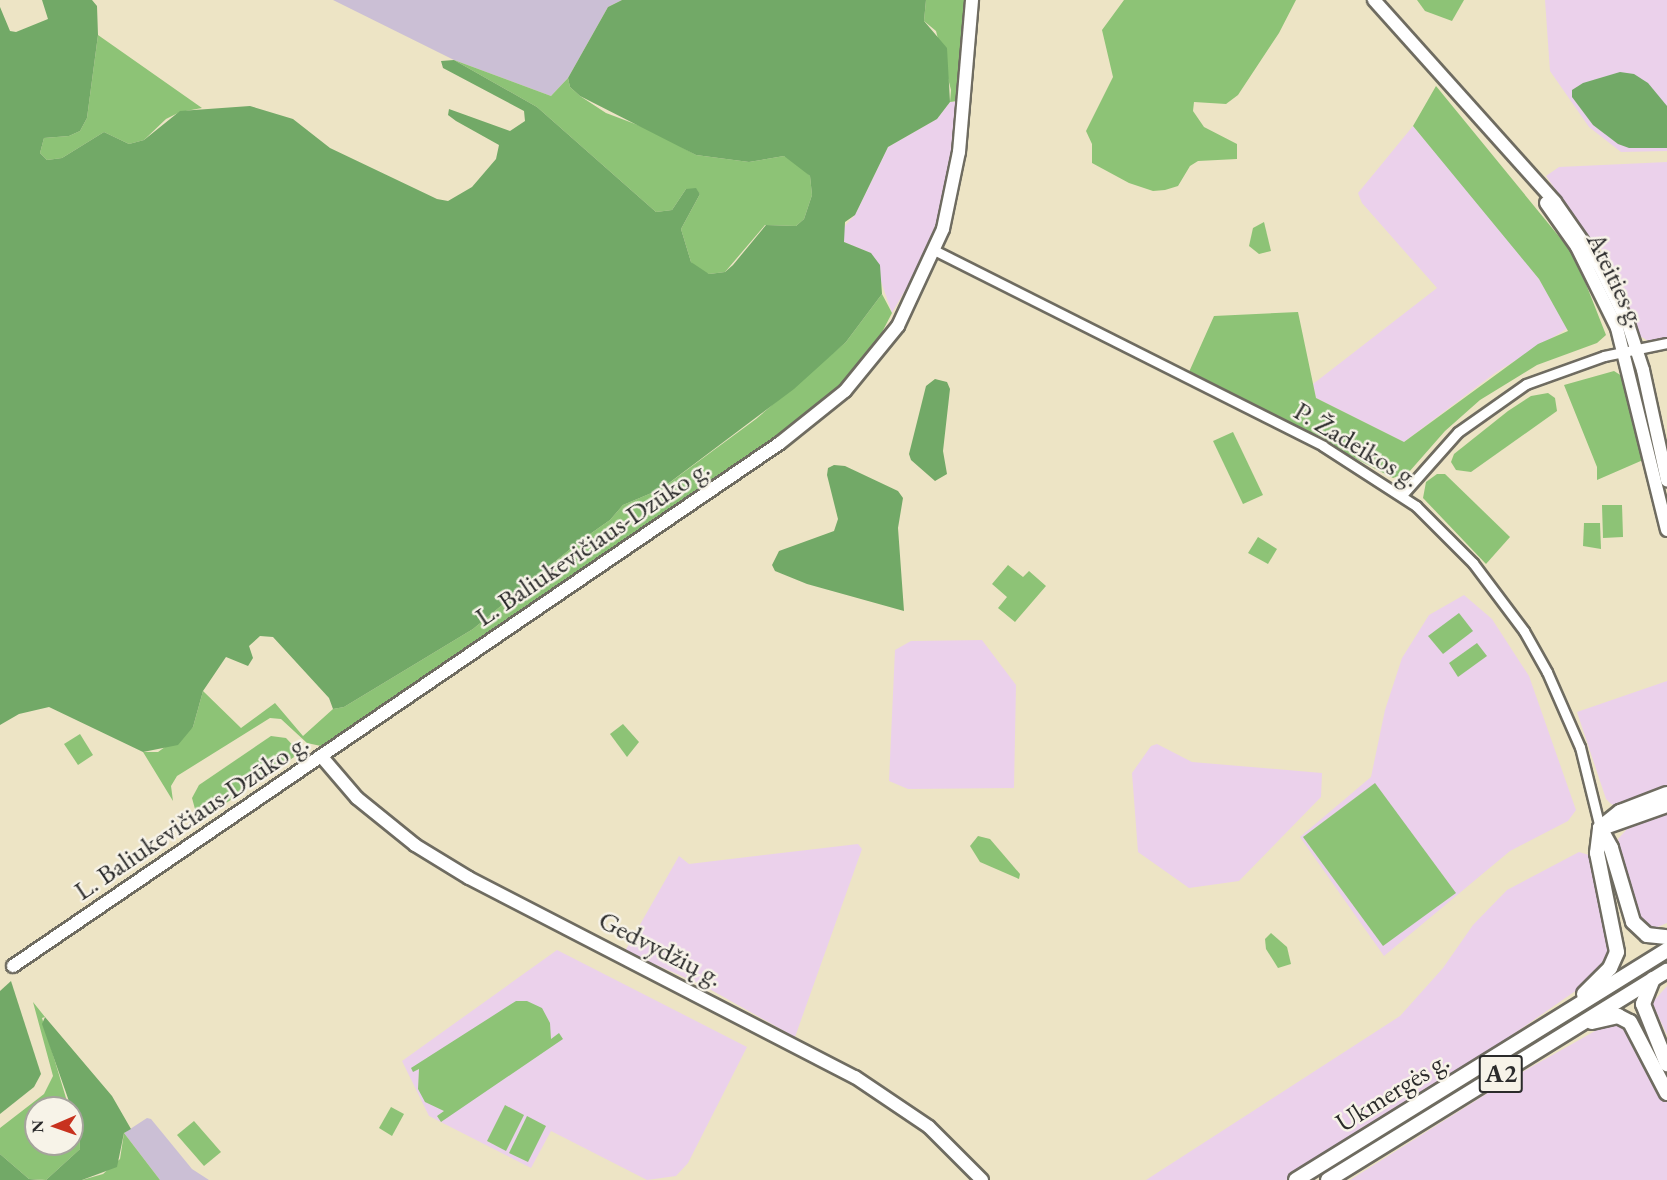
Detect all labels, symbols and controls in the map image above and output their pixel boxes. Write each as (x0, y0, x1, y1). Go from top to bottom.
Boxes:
street label: Ateities g. (1580, 227, 1654, 333)
street label: P. Žadeikos g. (1288, 394, 1426, 494)
street label: L. Baliukevičiaus-Dzūko g. (469, 451, 715, 633)
street label: L. Baliukevičiaus-Dzūko g. (68, 725, 314, 907)
street label: Gedvydžių g. (594, 903, 728, 993)
street label: Ukmergės g. (1329, 1043, 1455, 1139)
road number: A2 (1478, 1051, 1524, 1097)
north arrow (24, 1096, 84, 1156)
text: N (27, 1120, 48, 1133)

